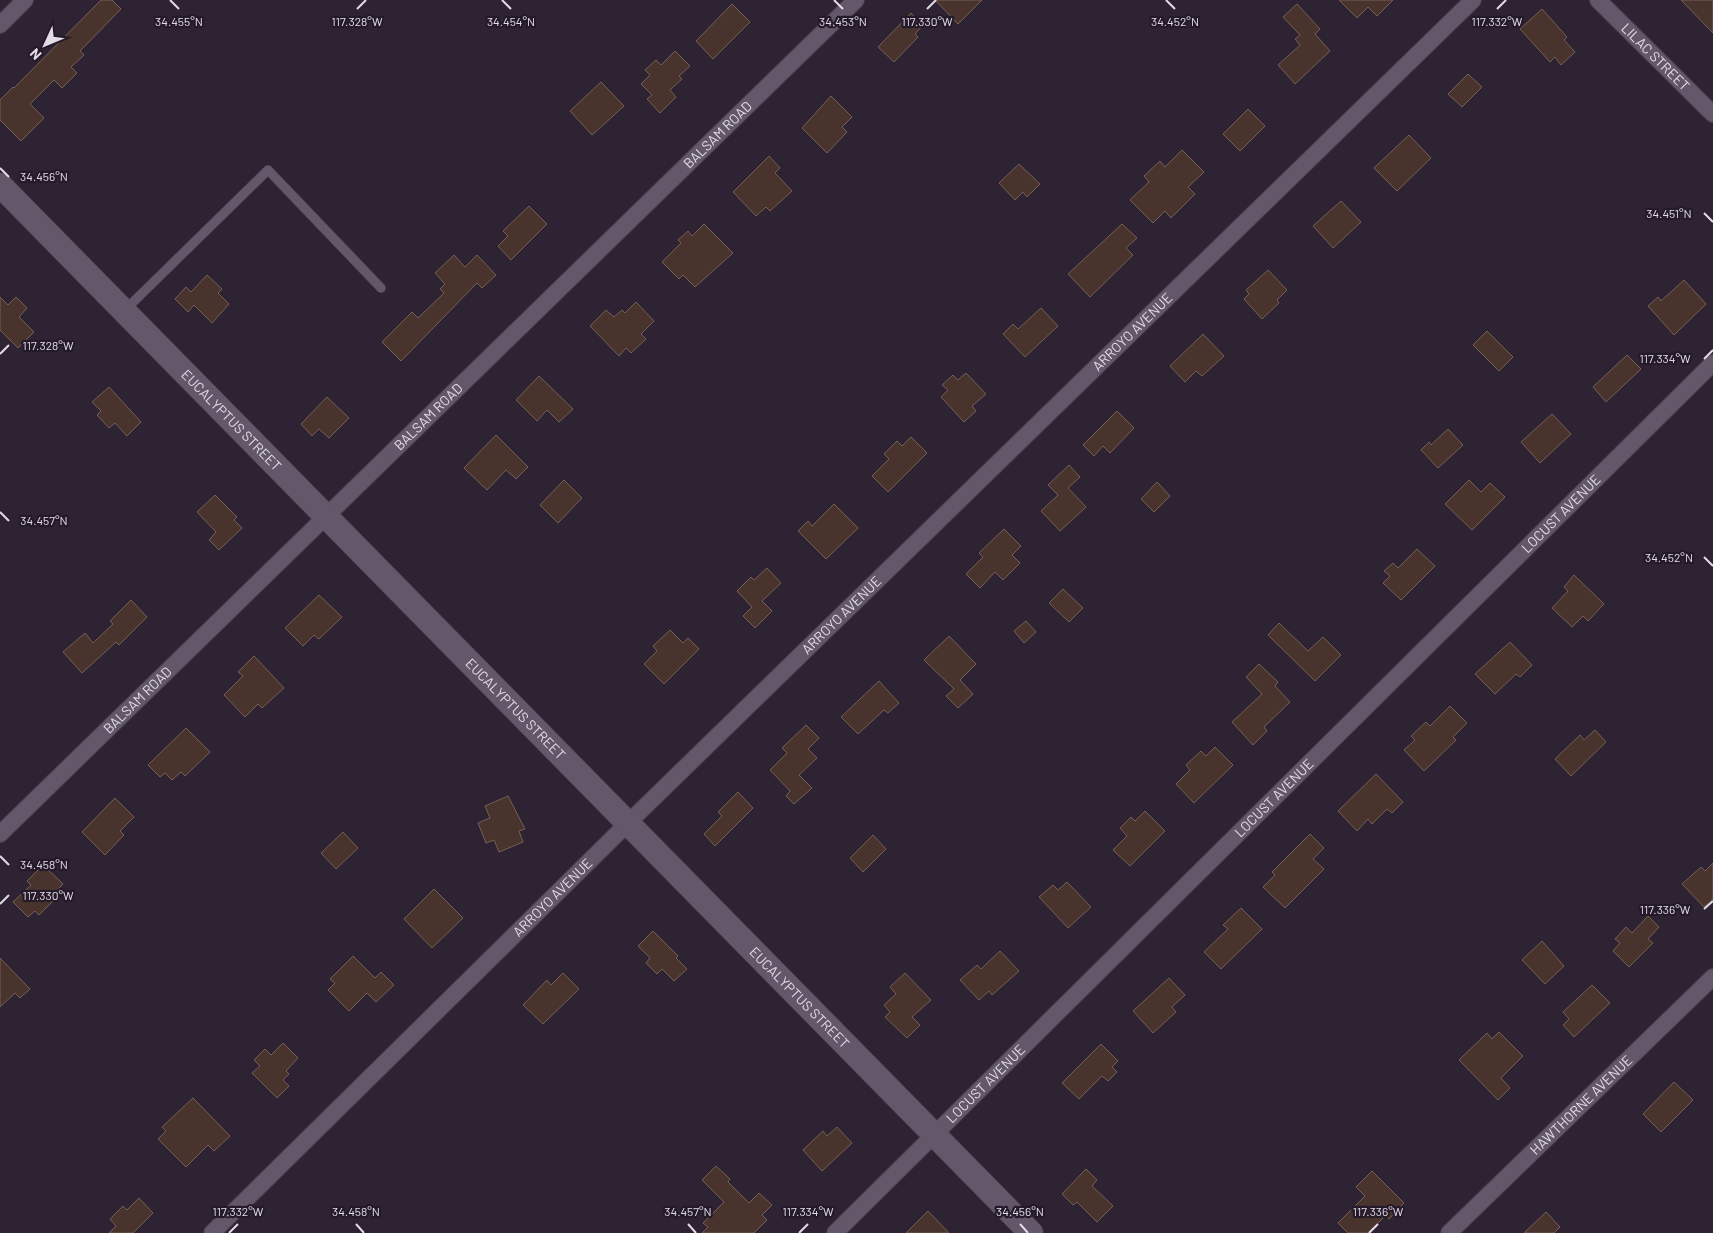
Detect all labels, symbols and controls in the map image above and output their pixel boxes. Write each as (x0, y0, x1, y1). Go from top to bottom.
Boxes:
text: 34.455°N (155, 14, 203, 28)
text: 117.328°W (332, 14, 383, 28)
text: 34.454°N (487, 14, 535, 28)
text: 34.453°N (819, 14, 867, 28)
text: 117.330°W (901, 14, 953, 28)
text: 34.452°N (1151, 14, 1199, 28)
text: 117.332°W (1472, 14, 1523, 28)
street label: LILAC STREET (1618, 19, 1694, 94)
north arrow (20, 20, 70, 70)
text: N (26, 45, 45, 64)
street label: BALSAM ROAD (680, 97, 755, 172)
text: 34.456°N (20, 169, 68, 183)
text: 34.451°N (1646, 206, 1692, 220)
street label: ARROYO AVENUE (1088, 289, 1175, 374)
text: 117.328°W (23, 338, 74, 352)
text: 117.334°W (1640, 351, 1691, 365)
street label: EUCALYPTUS STREET (178, 366, 285, 474)
street label: BALSAM ROAD (390, 379, 466, 453)
street label: LOCUST AVENUE (1518, 471, 1604, 556)
text: 34.457°N (20, 513, 68, 527)
text: 34.452°N (1645, 550, 1693, 564)
street label: ARROYO AVENUE (798, 572, 885, 657)
street label: EUCALYPTUS STREET (462, 654, 569, 763)
street label: BALSAM ROAD (99, 663, 175, 737)
street label: LOCUST AVENUE (1231, 755, 1317, 840)
street label: ARROYO AVENUE (509, 854, 595, 940)
text: 34.458°N (20, 857, 68, 871)
text: 117.330°W (22, 888, 74, 902)
text: 117.336°W (1640, 902, 1691, 916)
street label: EUCALYPTUS STREET (746, 943, 853, 1052)
street label: LOCUST AVENUE (942, 1041, 1028, 1126)
street label: HAWTHORNE AVENUE (1526, 1051, 1635, 1158)
text: 117.332°W (213, 1204, 264, 1218)
text: 34.458°N (332, 1204, 380, 1218)
text: 34.457°N (664, 1204, 712, 1218)
text: 117.334°W (783, 1204, 834, 1218)
text: 34.456°N (996, 1204, 1044, 1218)
text: 117.336°W (1353, 1204, 1404, 1218)

